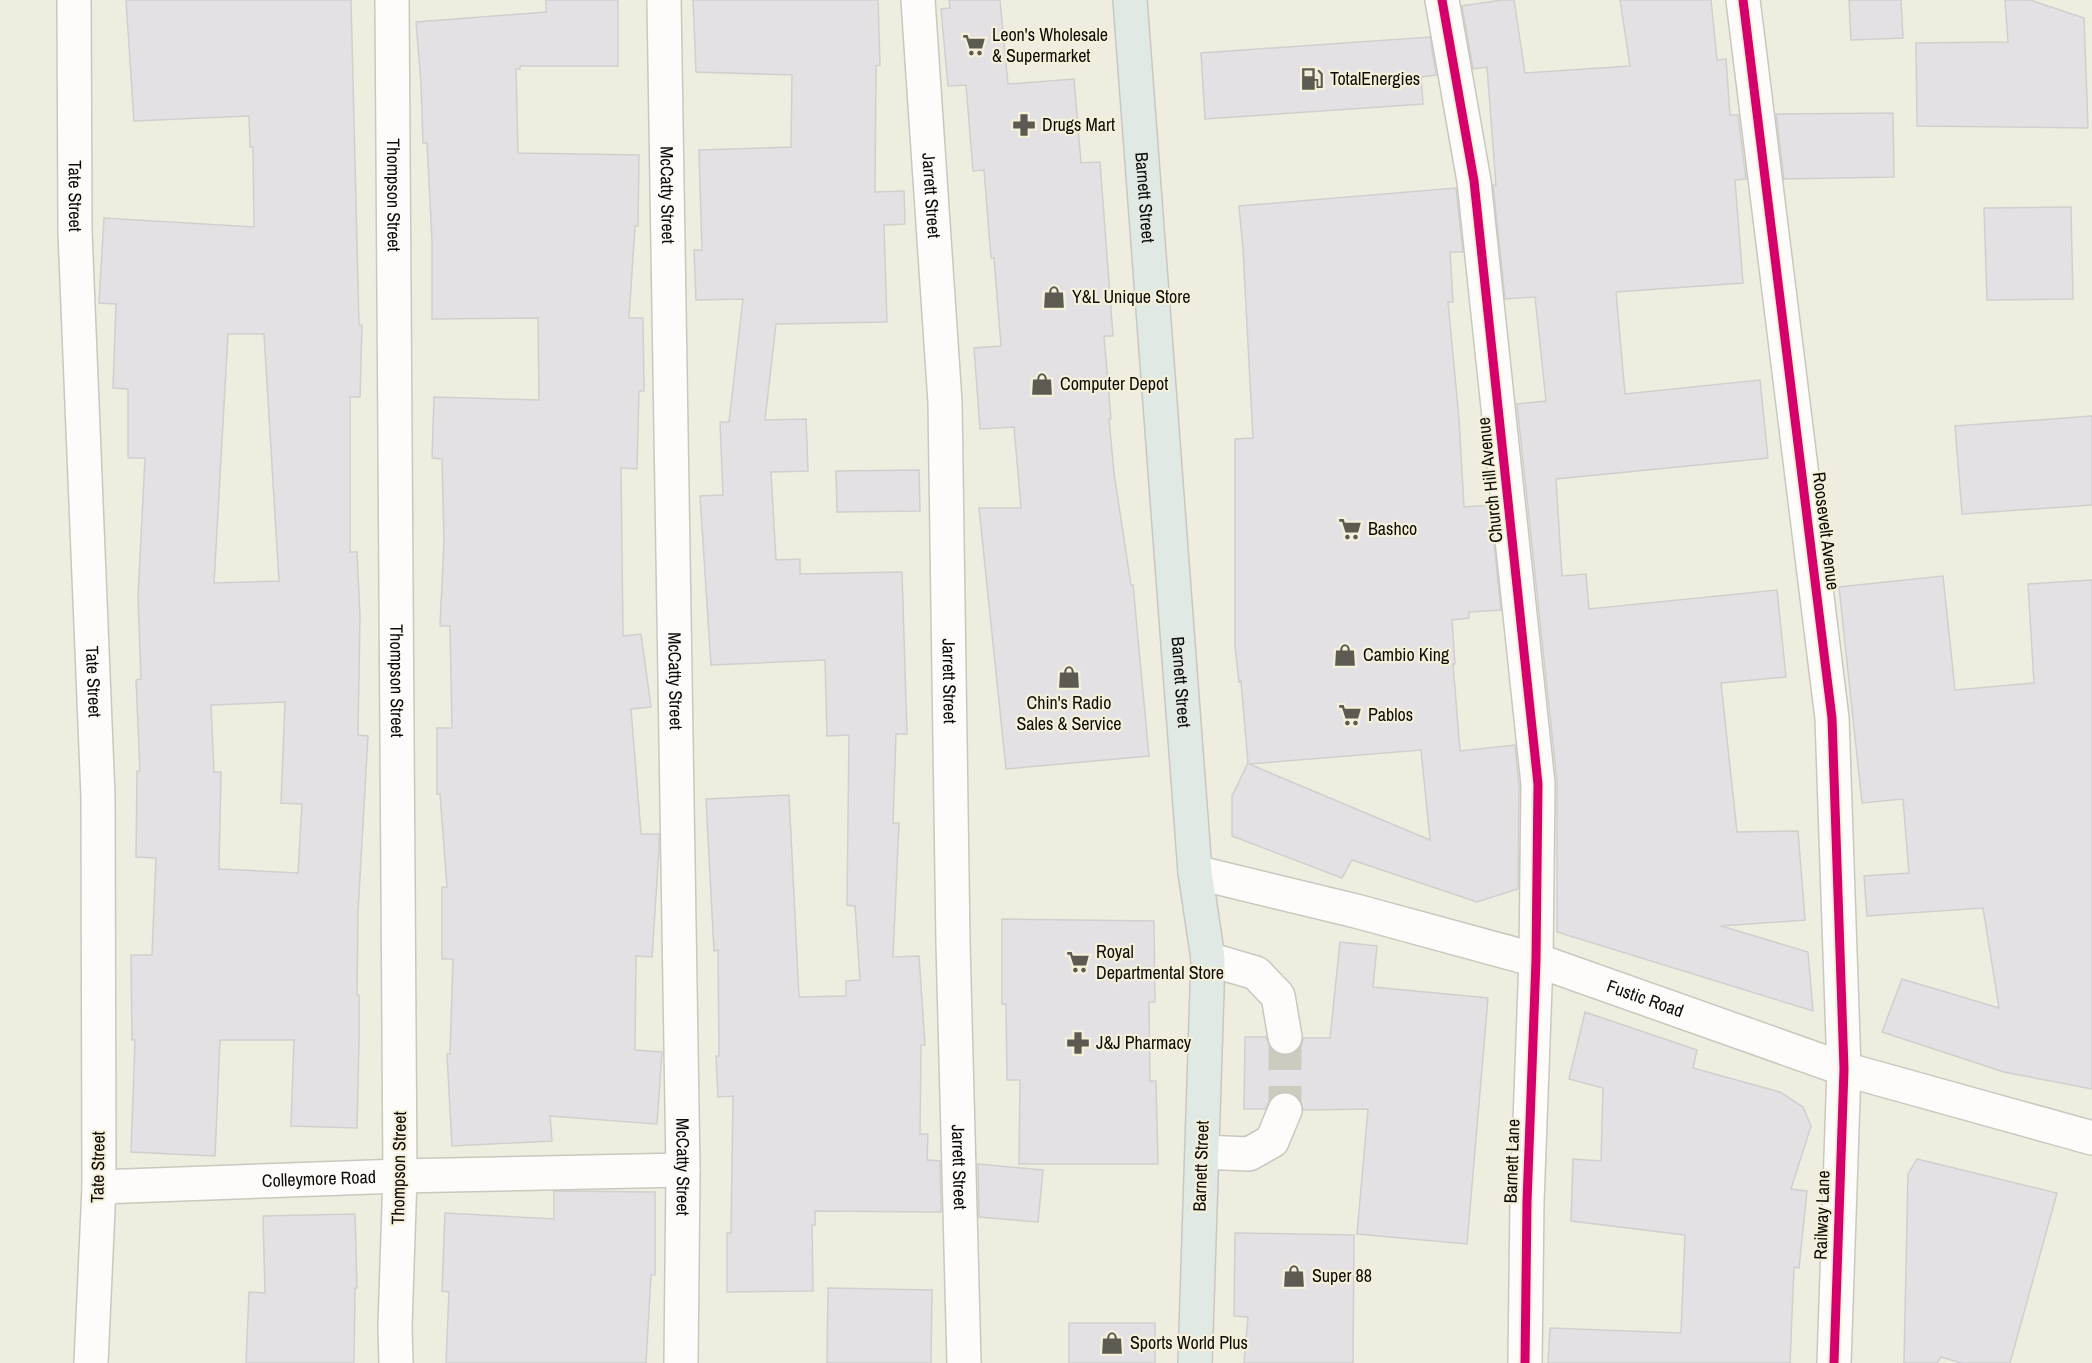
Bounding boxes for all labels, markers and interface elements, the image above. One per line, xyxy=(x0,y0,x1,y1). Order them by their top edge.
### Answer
place label: Leon's Wholesale & Supermarket xyxy=(992,22,1108,68)
supermarket icon: Leon's Wholesale & Supermarket xyxy=(961,32,987,58)
fuel station icon: TotalEnergies xyxy=(1299,66,1325,92)
place label: TotalEnergies xyxy=(1330,66,1420,91)
pharmacy icon: Drugs Mart xyxy=(1011,112,1037,138)
place label: Drugs Mart xyxy=(1042,112,1115,137)
street label: Thompson Street xyxy=(381,138,407,252)
street label: McCatty Street xyxy=(654,146,681,244)
street label: Barnett Street xyxy=(1129,151,1161,244)
street label: Jarrett Street xyxy=(916,152,947,239)
street label: Tate Street xyxy=(63,160,88,232)
shop icon: Y&L Unique Store xyxy=(1041,284,1067,310)
place label: Y&L Unique Store xyxy=(1072,284,1190,309)
shop icon: Computer Depot xyxy=(1029,371,1055,397)
place label: Computer Depot xyxy=(1060,371,1168,396)
street label: Church Hill Avenue xyxy=(1470,416,1509,544)
street label: Roosevelt Avenue xyxy=(1807,470,1846,591)
supermarket icon: Bashco xyxy=(1337,516,1363,542)
place label: Bashco xyxy=(1368,516,1417,541)
street label: Thompson Street xyxy=(384,624,410,738)
street label: McCatty Street xyxy=(662,632,689,730)
street label: Barnett Street xyxy=(1165,636,1197,728)
street label: Jarrett Street xyxy=(936,638,963,724)
shop icon: Cambio King xyxy=(1332,642,1358,668)
place label: Cambio King xyxy=(1363,642,1450,667)
street label: Tate Street xyxy=(80,645,108,718)
shop icon: Chin's Radio Sales & Service xyxy=(1056,664,1082,690)
place label: Chin's Radio Sales & Service xyxy=(1016,690,1122,736)
supermarket icon: Pablos xyxy=(1337,702,1363,728)
place label: Pablos xyxy=(1368,702,1413,727)
place label: Royal Departmental Store xyxy=(1096,939,1224,985)
supermarket icon: Royal Departmental Store xyxy=(1065,949,1091,975)
street label: Fustic Road xyxy=(1604,973,1687,1023)
pharmacy icon: J&J Pharmacy xyxy=(1065,1030,1091,1056)
place label: J&J Pharmacy xyxy=(1096,1030,1192,1055)
street label: Thompson Street xyxy=(385,1111,412,1225)
street label: McCatty Street xyxy=(670,1118,696,1216)
street label: Barnett Lane xyxy=(1498,1118,1525,1204)
street label: Barnett Street xyxy=(1186,1120,1215,1212)
street label: Jarrett Street xyxy=(946,1124,973,1210)
street label: Tate Street xyxy=(84,1131,111,1203)
street label: Colleymore Road xyxy=(261,1164,376,1193)
street label: Railway Lane xyxy=(1807,1170,1836,1260)
shop icon: Super 88 xyxy=(1281,1263,1307,1289)
place label: Super 88 xyxy=(1312,1263,1372,1288)
shop icon: Sports World Plus xyxy=(1099,1330,1125,1356)
place label: Sports World Plus xyxy=(1130,1330,1248,1355)

